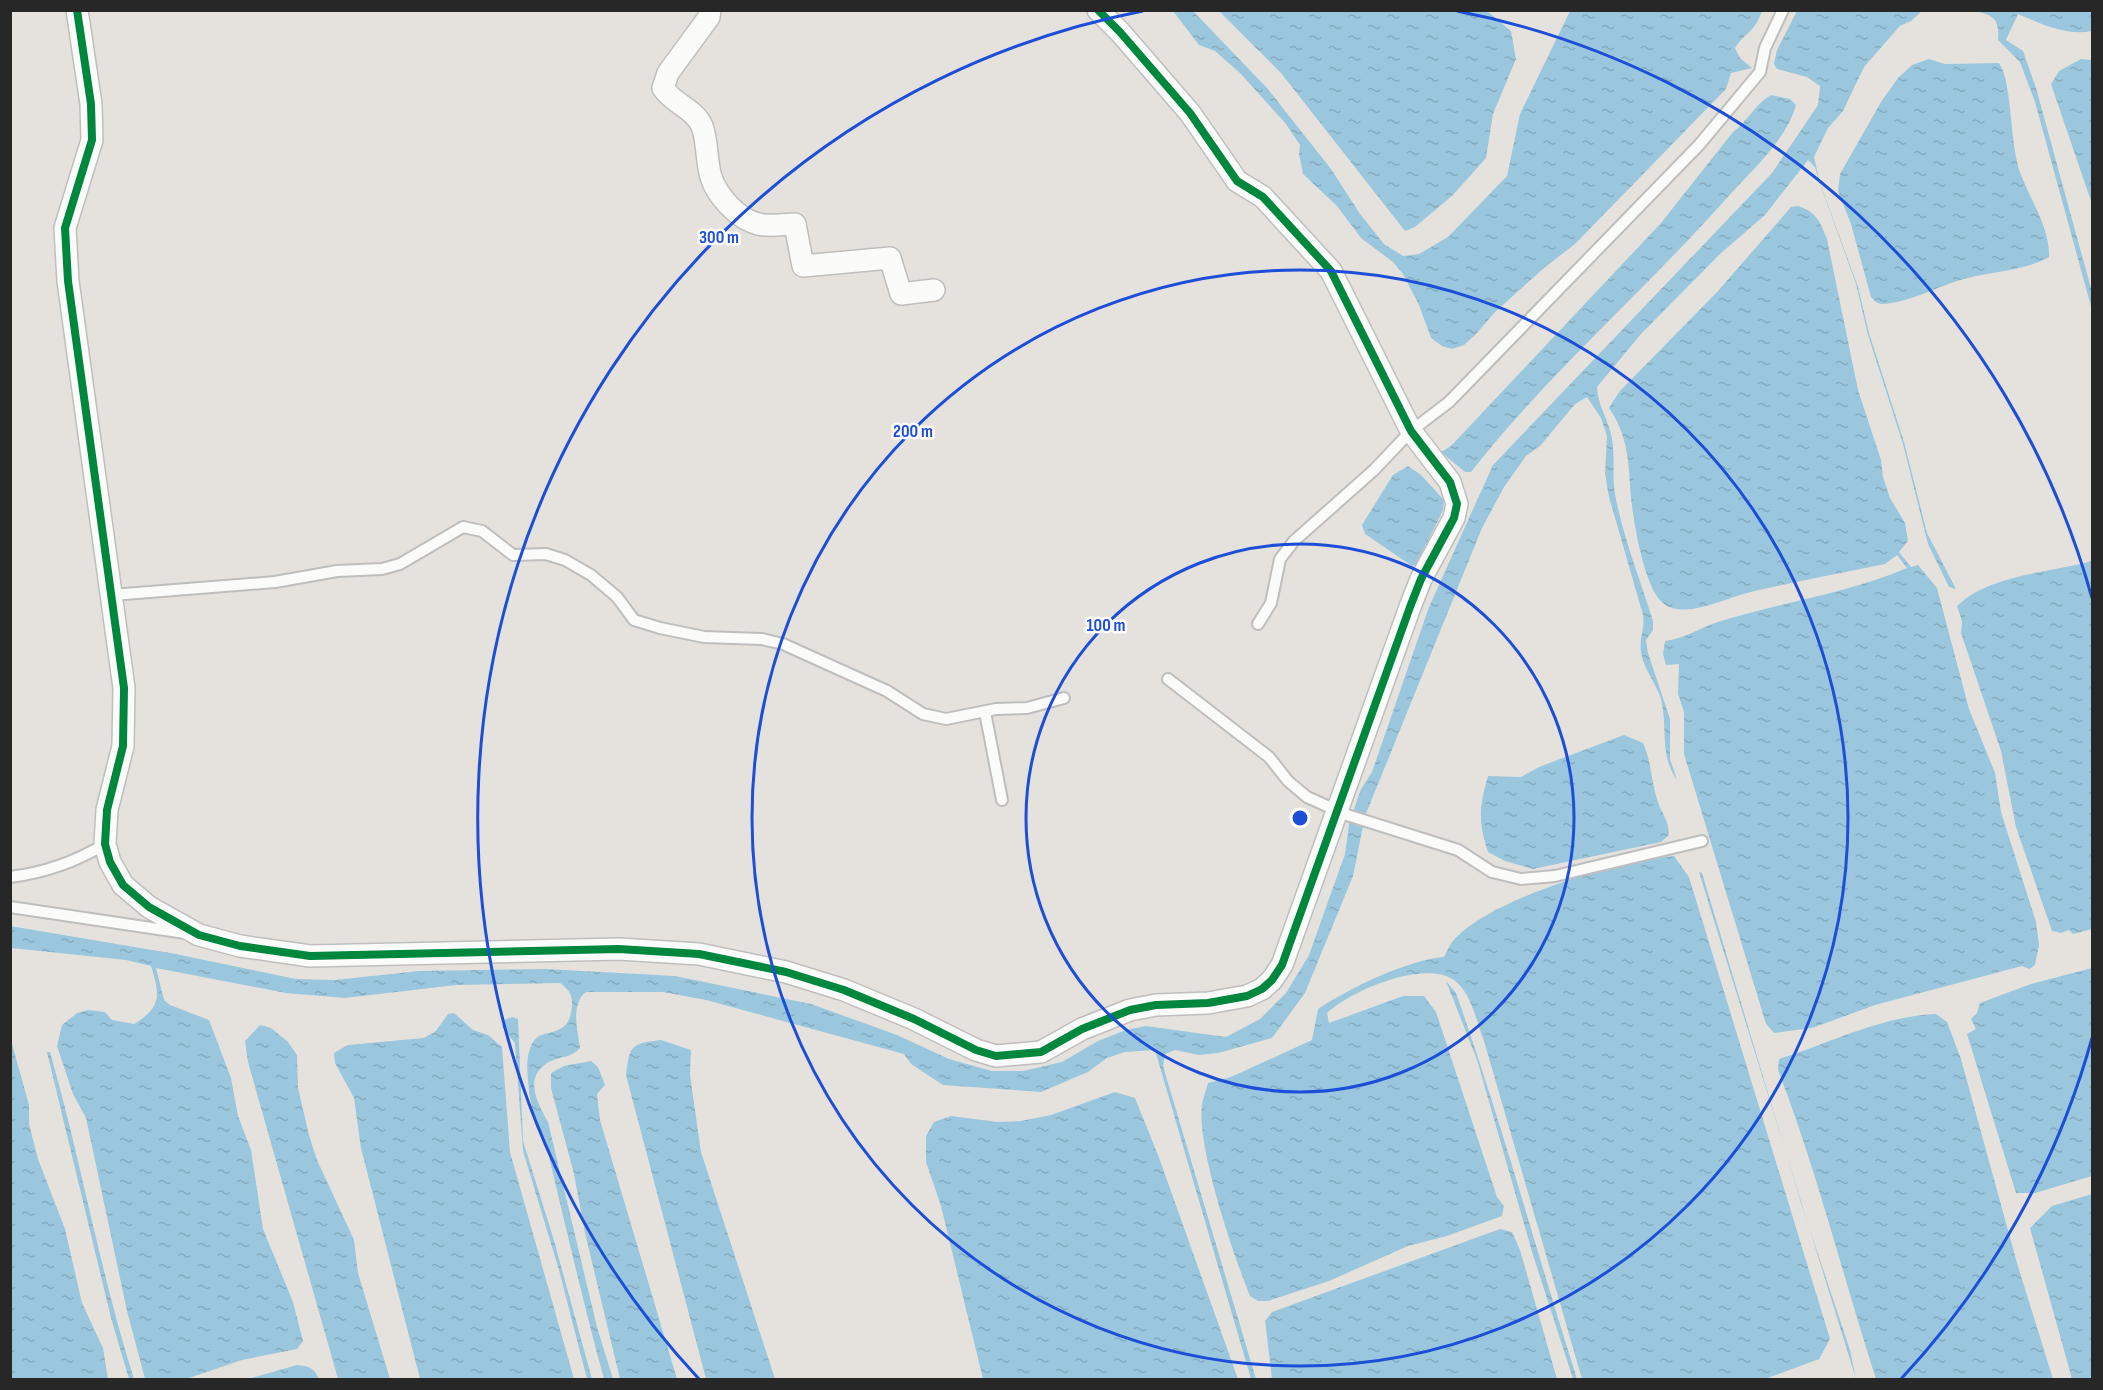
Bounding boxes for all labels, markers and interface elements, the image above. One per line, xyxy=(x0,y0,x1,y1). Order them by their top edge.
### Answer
text: 300 m xyxy=(699,227,739,248)
text: 200 m xyxy=(893,421,933,442)
text: 100 m xyxy=(1087,615,1126,636)
centre of rings xyxy=(1290,808,1310,828)

